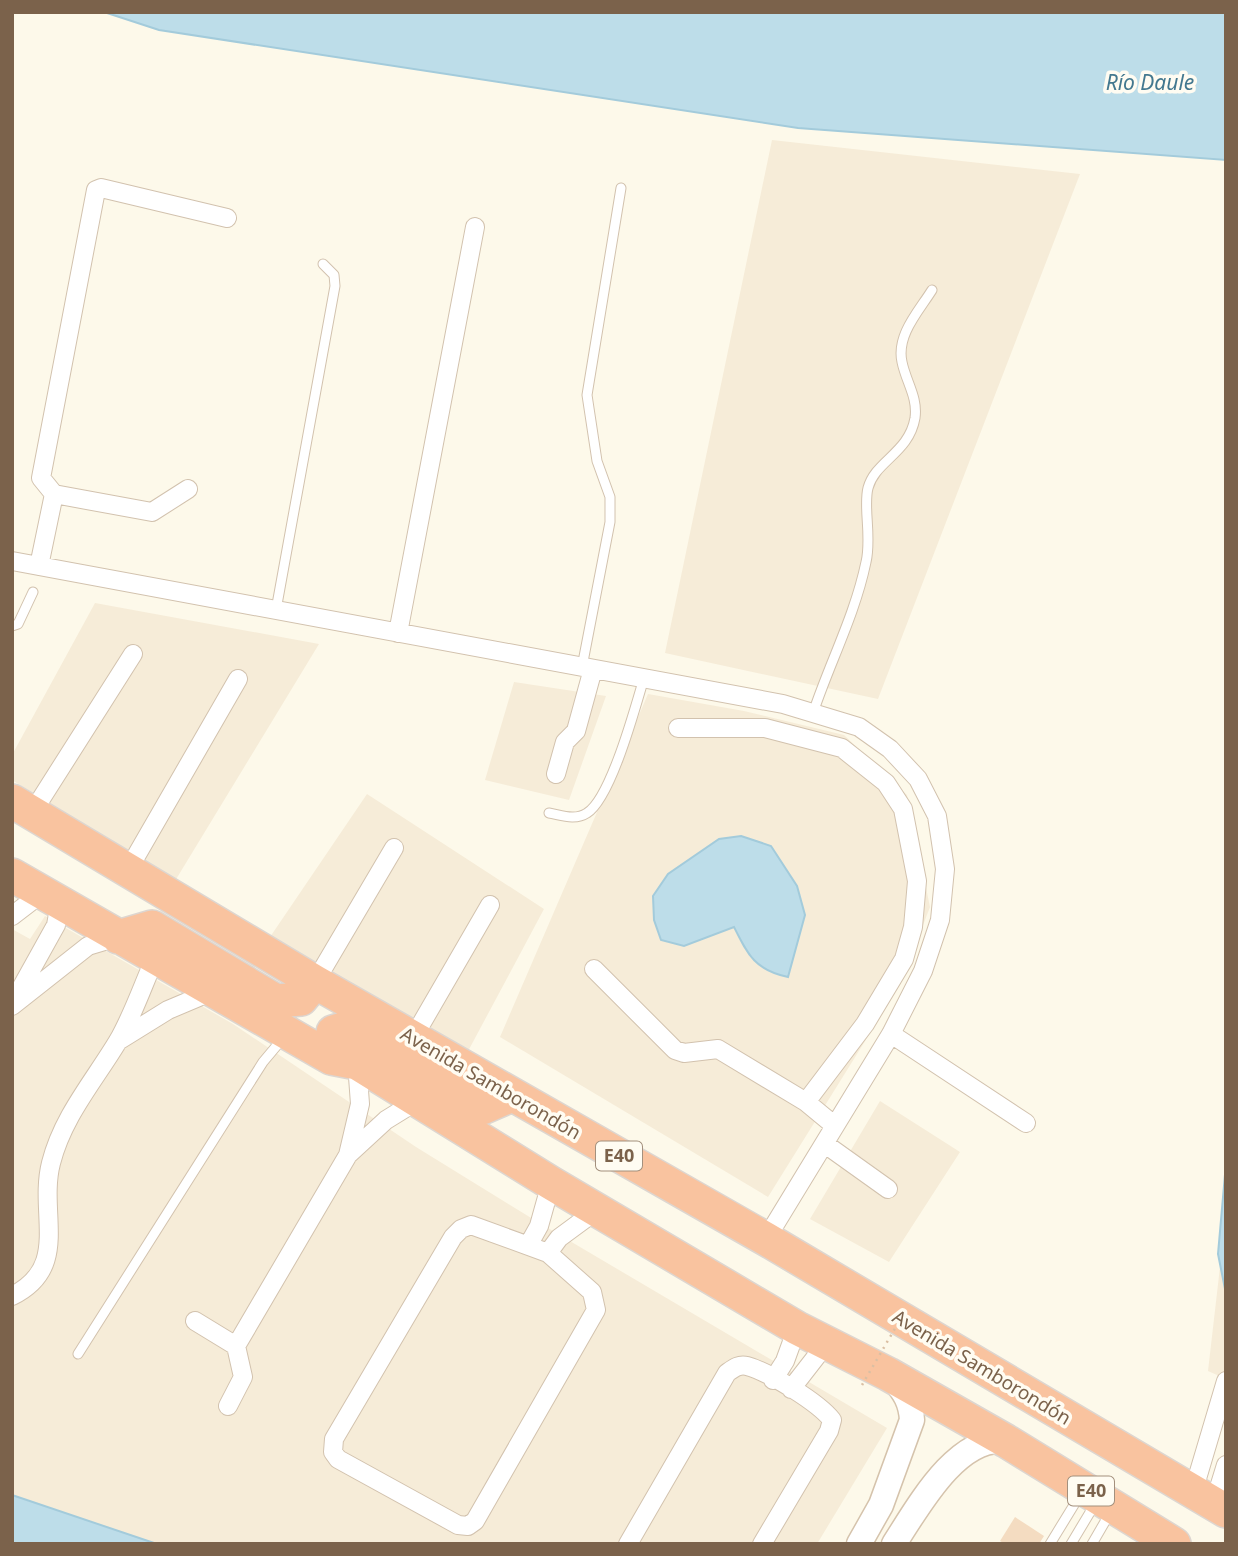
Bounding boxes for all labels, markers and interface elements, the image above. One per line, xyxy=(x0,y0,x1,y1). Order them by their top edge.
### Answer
water label: Río Daule xyxy=(1106,68,1194,96)
street label: Avenida Samborondón xyxy=(396,1021,586,1145)
road number: E40 xyxy=(596,1142,642,1170)
street label: Avenida Samborondón xyxy=(888,1303,1076,1431)
road number: E40 xyxy=(1068,1476,1114,1506)

